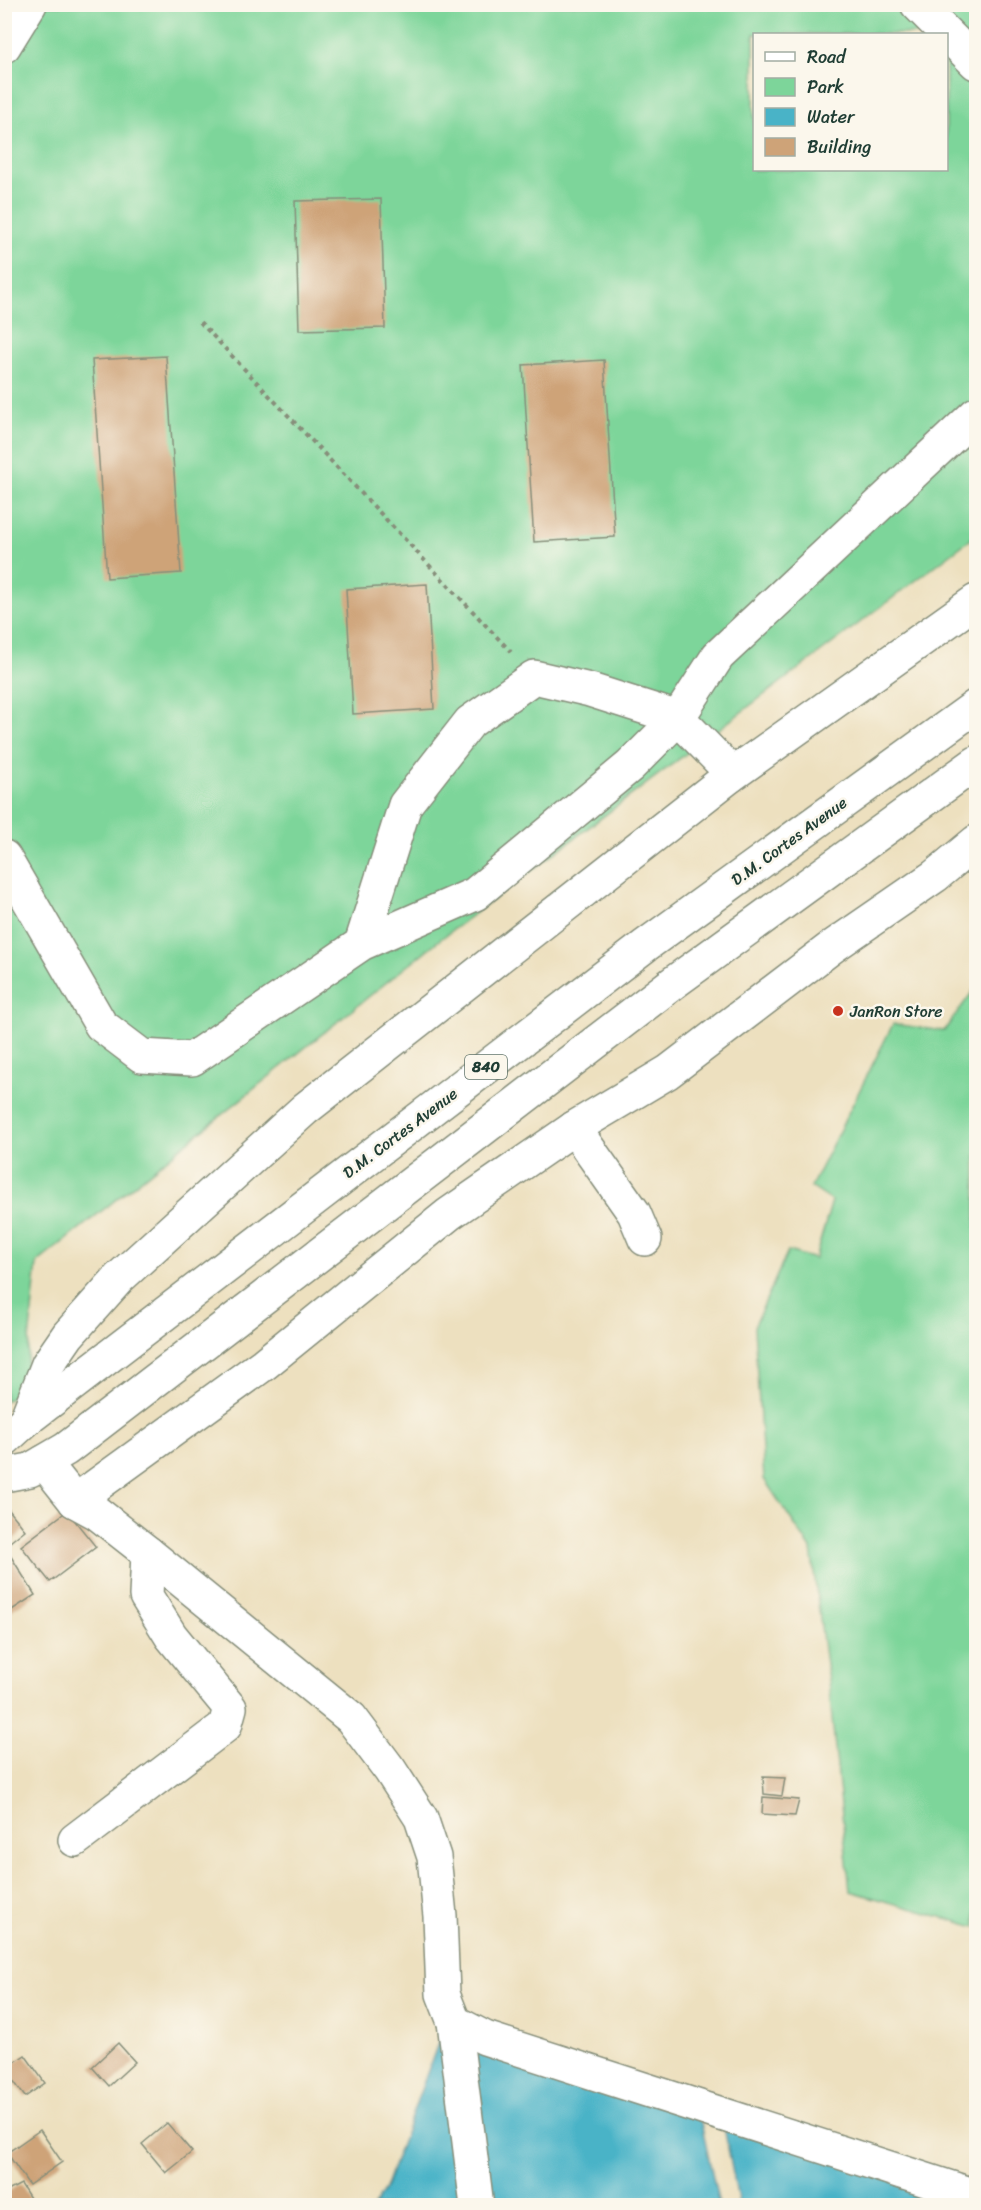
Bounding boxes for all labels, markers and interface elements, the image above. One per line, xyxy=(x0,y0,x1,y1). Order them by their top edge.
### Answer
legend xyxy=(753,33,948,171)
text: Road xyxy=(807,41,847,73)
text: Park xyxy=(807,71,844,103)
text: Water xyxy=(807,101,856,133)
text: Building xyxy=(807,131,871,163)
street label: D.M. Cortes Avenue xyxy=(725,789,853,893)
place label: JanRon Store xyxy=(849,997,942,1026)
marker: JanRon Store xyxy=(831,1004,845,1018)
road number: 840 xyxy=(465,1055,507,1079)
street label: D.M. Cortes Avenue xyxy=(336,1080,464,1186)

